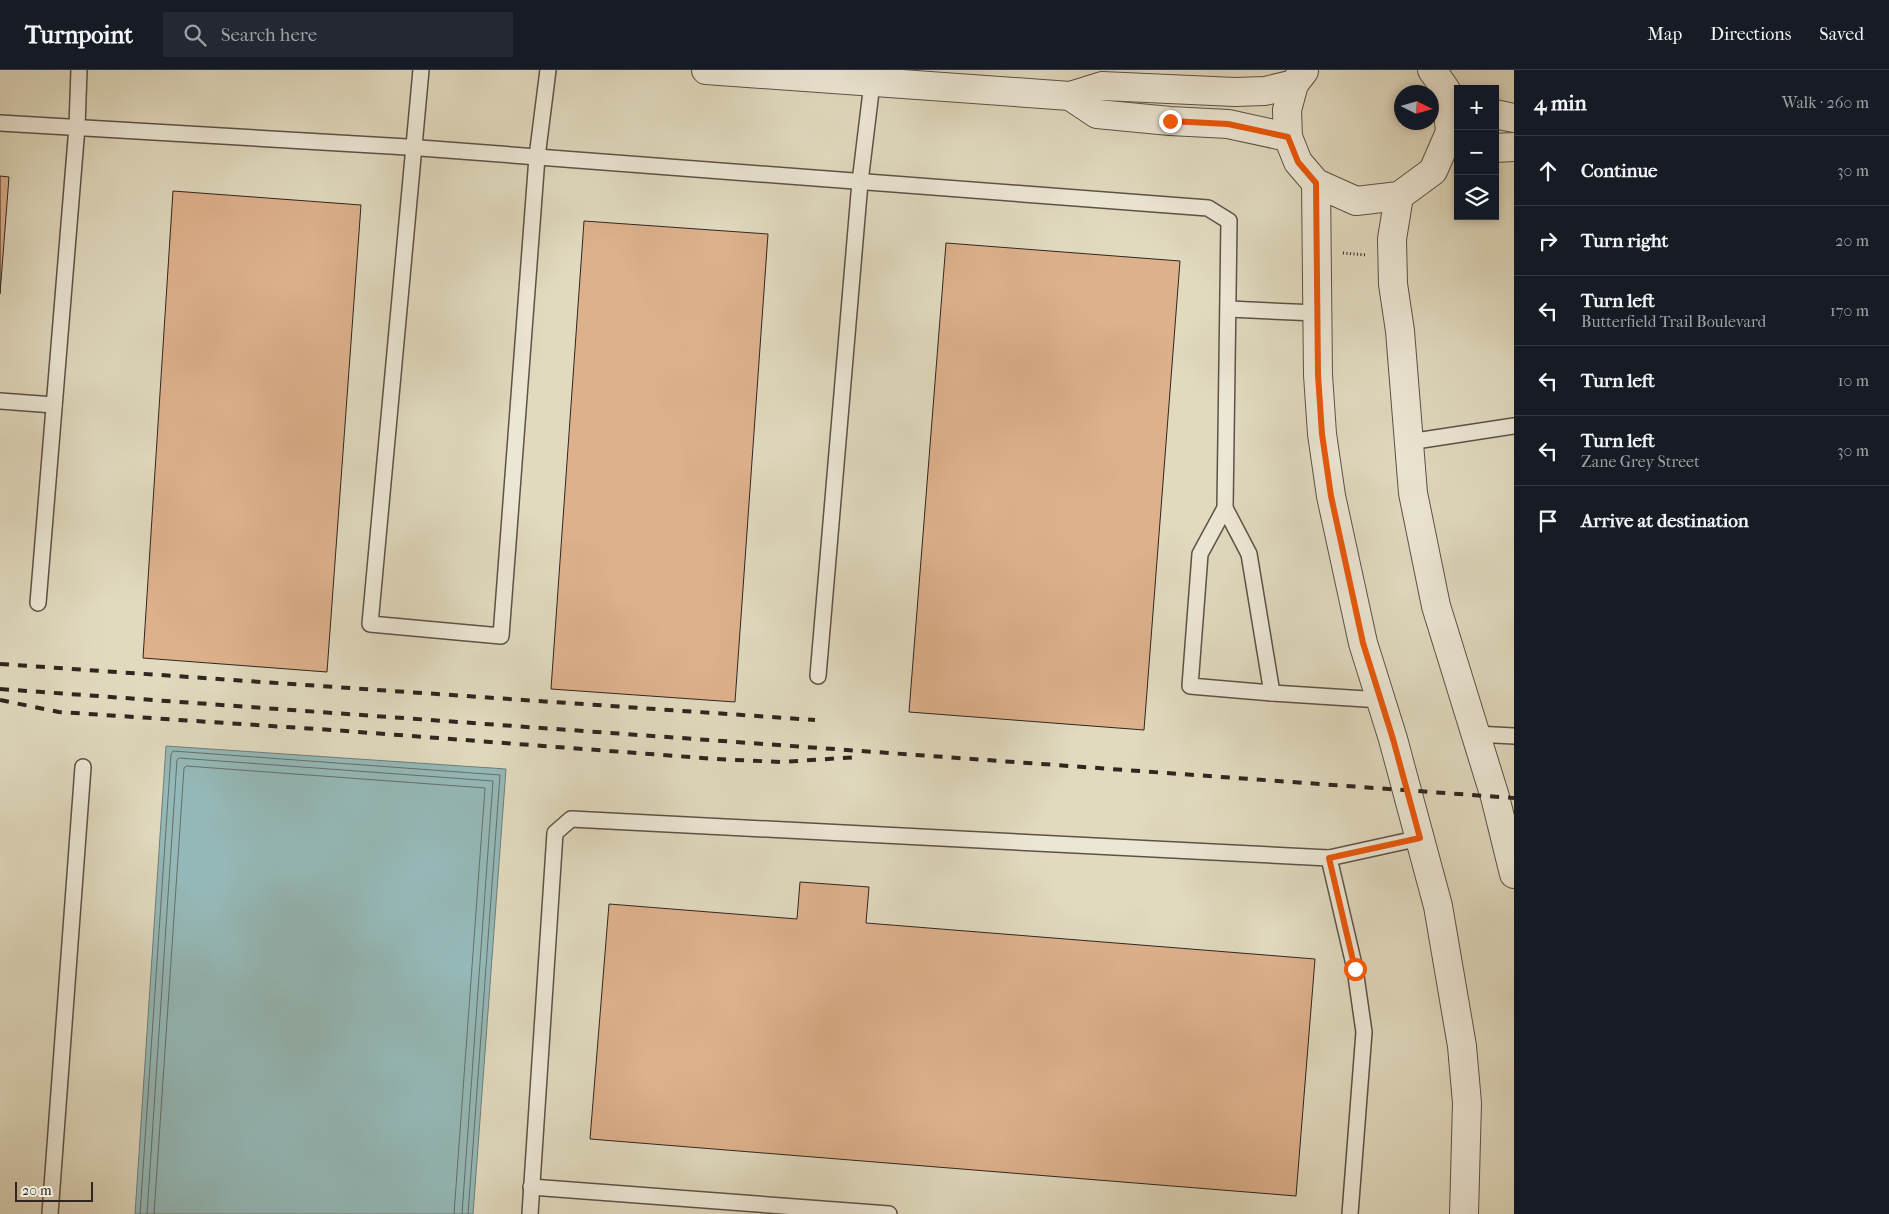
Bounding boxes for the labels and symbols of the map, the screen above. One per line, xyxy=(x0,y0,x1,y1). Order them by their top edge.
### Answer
north arrow xyxy=(1394,85,1439,130)
route end xyxy=(1159,110,1182,133)
route start xyxy=(1344,958,1367,981)
scale bar xyxy=(15,1179,92,1202)

